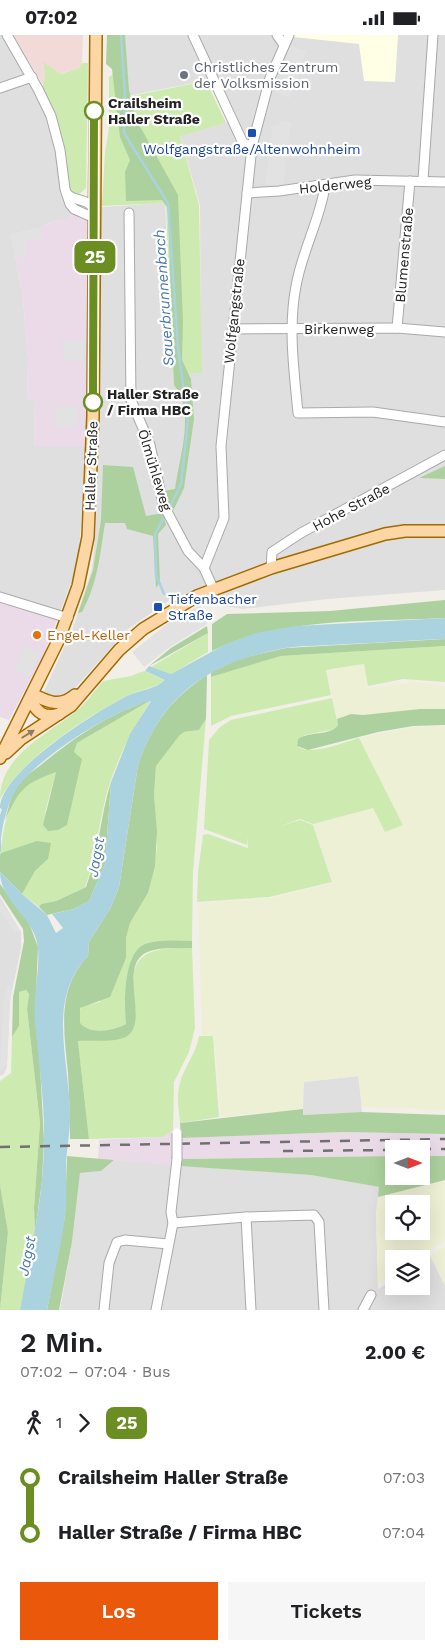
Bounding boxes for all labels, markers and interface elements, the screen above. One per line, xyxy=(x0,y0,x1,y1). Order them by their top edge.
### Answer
text: 07:02 xyxy=(25,6,77,29)
place label: Christliches Zentrum der Volksmission xyxy=(194,59,338,91)
marker: Christliches Zentrum der Volksmission xyxy=(178,69,190,81)
place label: Crailsheim Haller Straße xyxy=(108,95,200,127)
marker: Crailsheim Haller Straße xyxy=(84,101,104,121)
marker: Wolfgangstraße/Altenwohnheim xyxy=(246,127,258,139)
place label: Wolfgangstraße/Altenwohnheim xyxy=(143,141,361,157)
street label: Holderweg xyxy=(298,173,372,197)
street label: Blumenstraße xyxy=(392,207,416,303)
water label: Sauerbrunnenbach xyxy=(150,229,178,367)
line badge: 25 xyxy=(72,241,118,273)
text: 25 xyxy=(84,246,106,267)
street label: Wolfgangstraße xyxy=(221,257,247,365)
street label: Birkenweg xyxy=(304,321,375,337)
place label: Haller Straße / Firma HBC xyxy=(107,386,199,418)
marker: Haller Straße / Firma HBC xyxy=(83,392,103,412)
street label: Haller Straße xyxy=(81,421,101,511)
street label: Ölmühleweg xyxy=(135,427,175,513)
street label: Hohe Straße xyxy=(310,480,392,534)
place label: Tiefenbacher Straße xyxy=(168,591,257,623)
marker: Tiefenbacher Straße xyxy=(152,601,164,613)
place label: Engel-Keller xyxy=(47,627,130,643)
marker: Engel-Keller xyxy=(31,629,43,641)
one-way arrow xyxy=(22,730,35,739)
water label: Jagst xyxy=(84,835,109,878)
north arrow xyxy=(385,1140,430,1185)
map controls xyxy=(385,1140,430,1295)
button: locate xyxy=(385,1195,430,1240)
water label: Jagst xyxy=(14,1234,40,1277)
button: layers xyxy=(385,1250,430,1295)
text: 2 Min. xyxy=(20,1326,103,1359)
text: 2.00 € xyxy=(365,1341,425,1364)
text: 07:02 – 07:04 · Bus xyxy=(20,1362,171,1381)
icon: walk xyxy=(20,1409,48,1437)
icon: forward xyxy=(70,1409,98,1437)
text: 25 xyxy=(116,1412,137,1433)
text: 1 xyxy=(56,1413,62,1432)
text: Crailsheim Haller Straße xyxy=(58,1466,288,1489)
text: 07:03 xyxy=(383,1468,425,1487)
text: Haller Straße / Firma HBC xyxy=(58,1521,302,1544)
text: 07:04 xyxy=(382,1523,425,1542)
button: Los xyxy=(20,1582,218,1640)
button: Tickets xyxy=(228,1582,425,1640)

